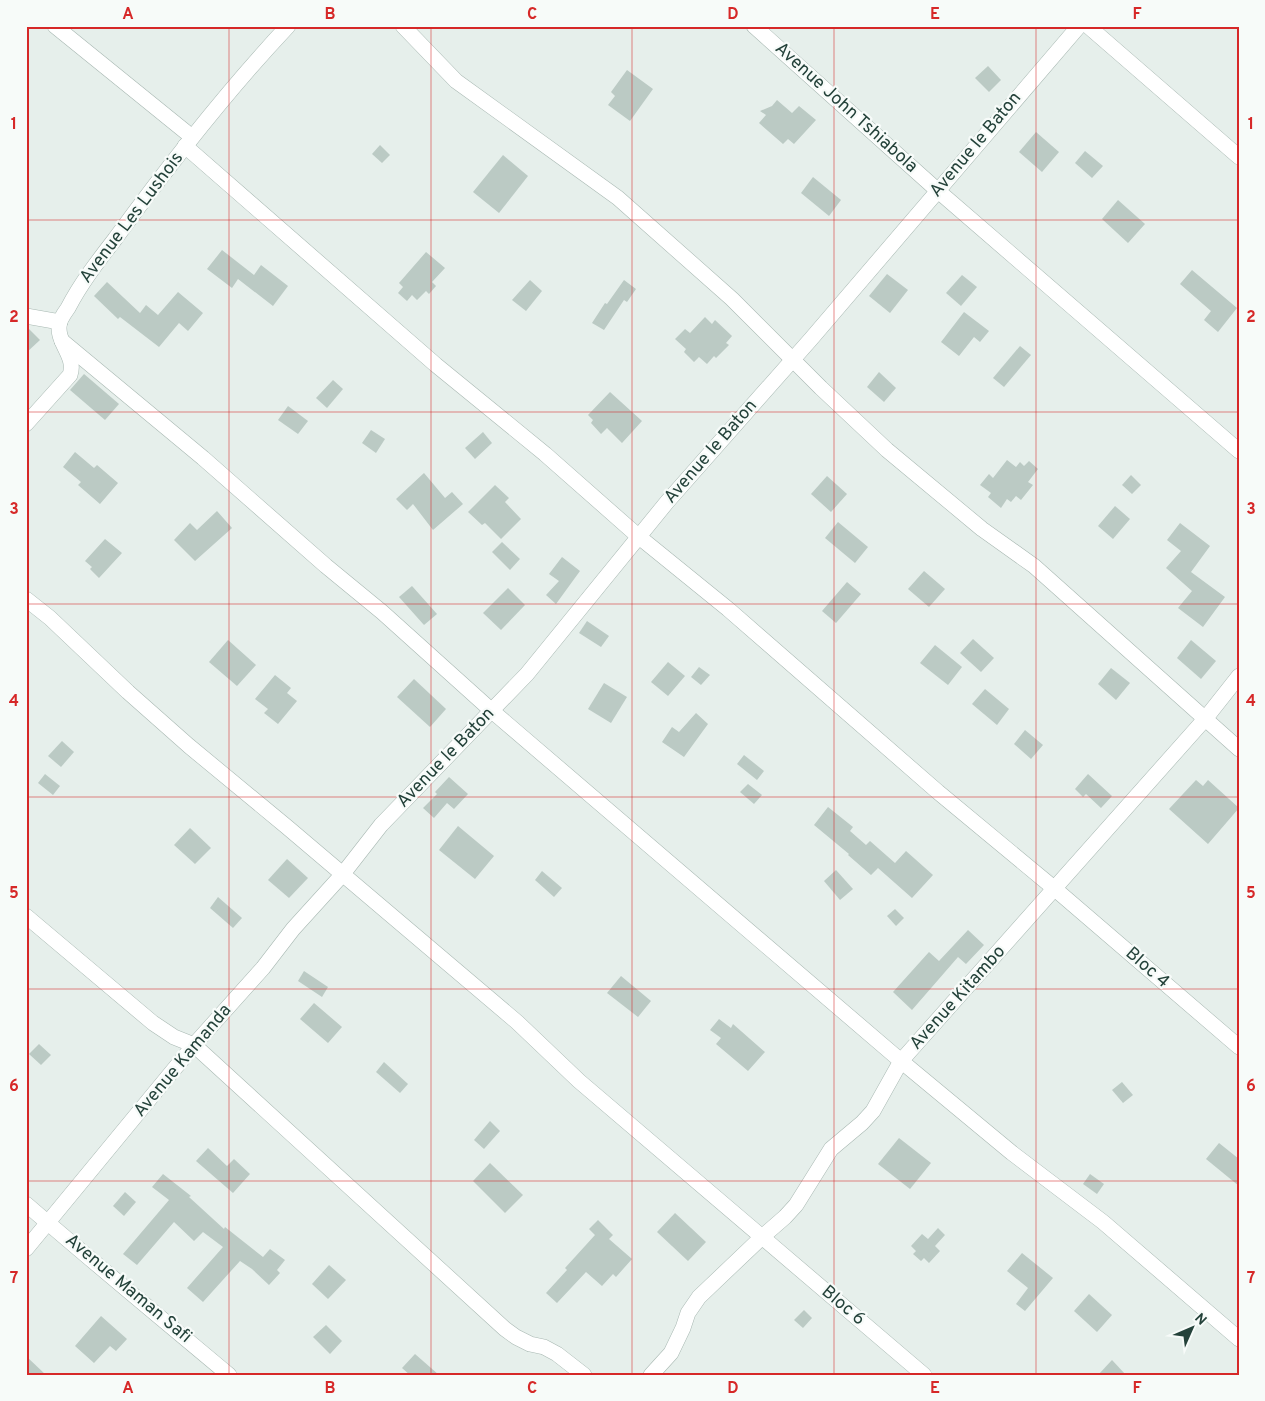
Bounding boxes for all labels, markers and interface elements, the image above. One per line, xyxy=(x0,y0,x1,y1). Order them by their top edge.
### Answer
text: A xyxy=(122,5,134,25)
text: B xyxy=(324,5,336,25)
text: C xyxy=(527,5,537,25)
text: D xyxy=(727,5,739,25)
text: E xyxy=(930,5,940,25)
text: F xyxy=(1132,5,1142,25)
street label: Avenue John Tshiabola xyxy=(770,38,922,178)
street label: Avenue le Baton xyxy=(925,87,1027,203)
text: 1 xyxy=(11,115,17,135)
text: 1 xyxy=(1248,115,1254,135)
street label: Avenue Les Lushois xyxy=(75,148,189,288)
text: 2 xyxy=(9,308,19,328)
text: 2 xyxy=(1246,308,1256,328)
street label: Avenue le Baton xyxy=(659,395,763,509)
text: 3 xyxy=(9,500,19,520)
text: 3 xyxy=(1246,500,1256,520)
text: 4 xyxy=(9,692,19,712)
text: 4 xyxy=(1246,692,1256,712)
street label: Avenue le Baton xyxy=(392,703,500,813)
text: 5 xyxy=(9,884,19,904)
text: 5 xyxy=(1246,884,1256,904)
street label: Avenue Kitambo xyxy=(905,941,1011,1055)
street label: Bloc 4 xyxy=(1120,943,1174,993)
street label: Avenue Kamanda xyxy=(129,1000,237,1122)
text: 6 xyxy=(9,1077,19,1097)
text: 6 xyxy=(1246,1077,1256,1097)
street label: Avenue Maman Safi xyxy=(60,1229,196,1349)
text: 7 xyxy=(10,1269,18,1289)
text: 7 xyxy=(1247,1269,1255,1289)
street label: Bloc 6 xyxy=(816,1281,870,1331)
north arrow xyxy=(1168,1304,1218,1354)
text: N xyxy=(1191,1310,1210,1329)
text: A xyxy=(122,1379,134,1399)
text: B xyxy=(324,1379,336,1399)
text: C xyxy=(527,1379,537,1399)
text: D xyxy=(727,1379,739,1399)
text: E xyxy=(930,1379,940,1399)
text: F xyxy=(1132,1379,1142,1399)

